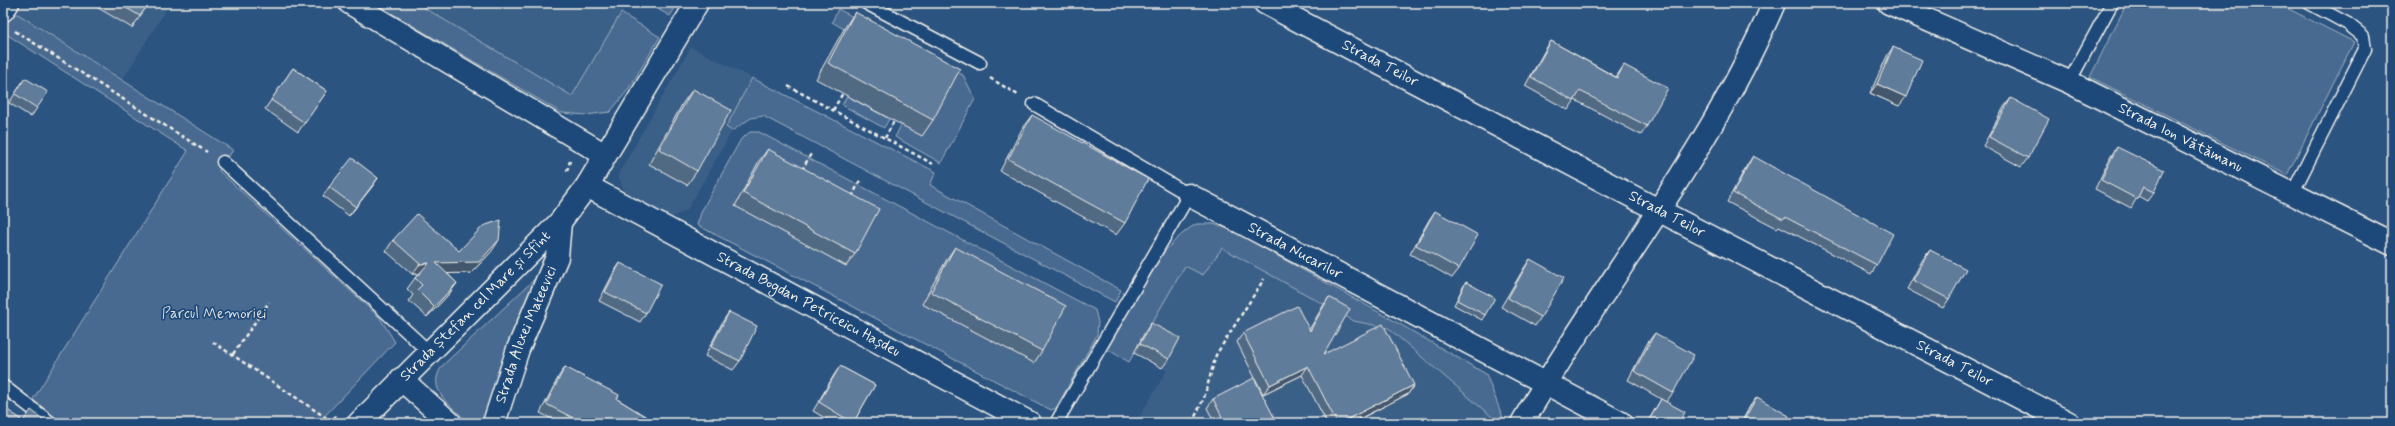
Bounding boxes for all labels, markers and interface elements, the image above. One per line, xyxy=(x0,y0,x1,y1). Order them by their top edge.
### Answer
street label: Strada Teilor xyxy=(1338,35,1422,92)
street label: Strada Ion Vătămanu xyxy=(2115,98,2246,177)
street label: Strada Teilor xyxy=(1625,186,1709,243)
street label: Strada Nucarilor xyxy=(1244,218,1346,284)
street label: Strada Ștefan cel Mare și Sfînt xyxy=(396,226,556,386)
street label: Strada Bogdan Petriceicu Hașdeu xyxy=(713,247,904,362)
street label: Strada Alexei Mateevici xyxy=(491,263,562,406)
park label: Parcul Memoriei xyxy=(162,304,266,324)
street label: Strada Teilor xyxy=(1913,335,1997,392)

